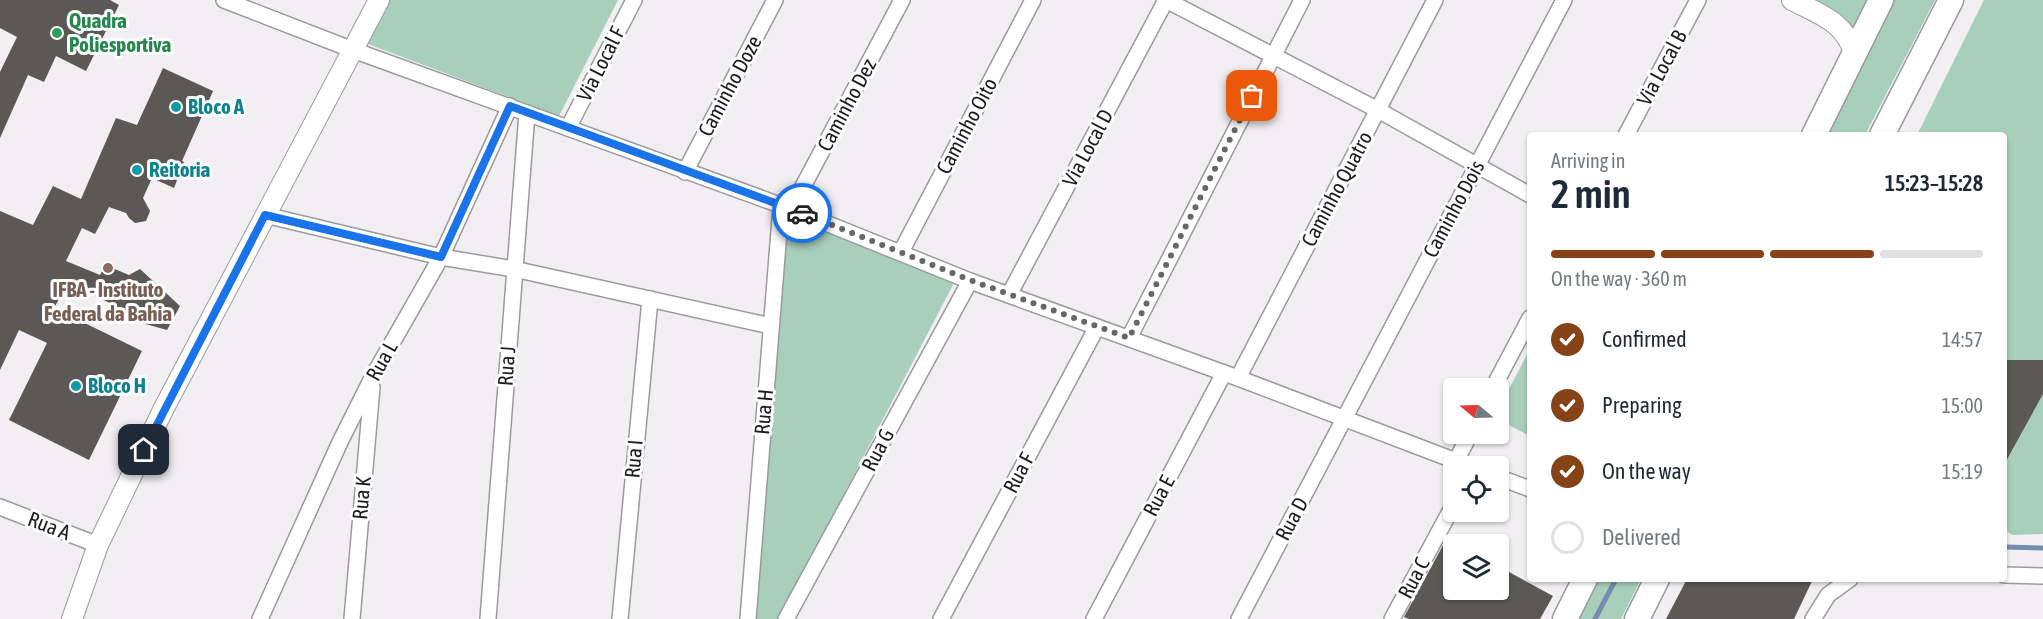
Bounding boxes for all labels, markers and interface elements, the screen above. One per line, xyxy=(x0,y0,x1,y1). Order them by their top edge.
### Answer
place label: Quadra Poliesportiva xyxy=(69,8,171,56)
street label: Via Local F xyxy=(571,22,629,105)
marker: Quadra Poliesportiva xyxy=(50,26,64,40)
street label: Via Local B xyxy=(1631,26,1691,109)
street label: Caminho Doze xyxy=(693,31,766,140)
street label: Caminho Dez xyxy=(812,54,881,155)
pin xyxy=(1226,70,1277,121)
street label: Caminho Oito xyxy=(931,74,1001,178)
icon: bag xyxy=(1235,79,1268,112)
place label: Bloco A xyxy=(188,94,245,118)
marker: Bloco A xyxy=(169,100,183,114)
street label: Via Local D xyxy=(1057,105,1117,190)
street label: Caminho Quatro xyxy=(1296,127,1376,250)
text: Arriving in xyxy=(1551,149,1625,172)
street label: Caminho Dois xyxy=(1418,156,1489,261)
place label: Reitoria xyxy=(149,157,211,181)
marker: Reitoria xyxy=(130,163,144,177)
text: 15:23–15:28 xyxy=(1885,170,1983,196)
text: 2 min xyxy=(1551,172,1631,216)
courier xyxy=(772,183,832,243)
icon: car xyxy=(786,197,819,230)
marker: IFBA - Instituto Federal da Bahia xyxy=(101,261,115,275)
text: On the way · 360 m xyxy=(1551,267,1687,290)
place label: IFBA - Instituto Federal da Bahia xyxy=(44,277,172,325)
icon: check xyxy=(1551,323,1584,356)
text: Confirmed xyxy=(1602,326,1687,352)
text: 14:57 xyxy=(1942,328,1983,351)
street label: Rua L xyxy=(361,337,402,384)
street label: Rua J xyxy=(493,345,519,387)
place label: Bloco H xyxy=(88,373,146,397)
north arrow xyxy=(1443,378,1509,444)
map controls xyxy=(1443,378,1509,600)
marker: Bloco H xyxy=(69,379,83,393)
street label: Rua H xyxy=(749,388,777,436)
icon: check xyxy=(1551,389,1584,422)
text: Preparing xyxy=(1602,392,1682,418)
text: 15:00 xyxy=(1941,394,1983,417)
pin xyxy=(118,424,169,475)
street label: Rua G xyxy=(856,424,898,475)
icon: home xyxy=(127,433,160,466)
street label: Rua I xyxy=(619,439,647,479)
street label: Rua F xyxy=(998,448,1039,497)
icon: check xyxy=(1551,455,1584,488)
button: locate xyxy=(1443,456,1509,522)
text: On the way xyxy=(1602,458,1691,484)
text: 15:19 xyxy=(1942,460,1983,483)
street label: Rua E xyxy=(1138,471,1179,520)
street label: Rua K xyxy=(347,474,375,521)
street label: Rua D xyxy=(1270,493,1312,544)
street label: Rua A xyxy=(25,506,75,544)
text: Delivered xyxy=(1602,524,1681,550)
button: layers xyxy=(1443,534,1509,600)
street label: Rua C xyxy=(1392,553,1434,602)

